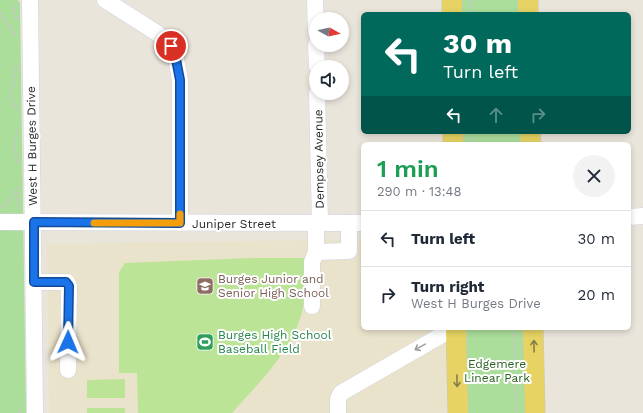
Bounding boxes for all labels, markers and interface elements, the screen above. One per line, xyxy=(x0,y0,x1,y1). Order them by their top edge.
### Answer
north arrow xyxy=(309,12,349,52)
map controls xyxy=(309,12,349,100)
text: 30 m xyxy=(443,27,512,60)
icon: left xyxy=(377,28,429,80)
pin xyxy=(154,29,188,63)
icon: arrive xyxy=(160,35,182,57)
button: sound xyxy=(309,60,349,100)
text: Turn left xyxy=(443,61,518,82)
street label: West H Burges Drive xyxy=(24,86,40,206)
icon: left xyxy=(443,104,465,126)
icon: ahead xyxy=(485,104,507,126)
icon: right xyxy=(527,104,549,126)
street label: Dempsey Avenue xyxy=(311,109,327,209)
text: 1 min xyxy=(377,155,439,183)
button: close xyxy=(573,155,615,197)
text: 290 m · 13:48 xyxy=(377,184,462,199)
street label: Juniper Street xyxy=(192,217,276,231)
icon: left xyxy=(377,228,399,250)
text: Turn left xyxy=(411,230,475,248)
text: 30 m xyxy=(578,230,615,248)
place label: Burges Junior and Senior High School xyxy=(218,272,329,300)
school or university icon: Burges Junior and Senior High School xyxy=(195,276,215,296)
text: Turn right xyxy=(411,278,484,296)
icon: right xyxy=(377,284,399,306)
text: 20 m xyxy=(578,286,615,304)
text: West H Burges Drive xyxy=(411,296,541,311)
position arrow xyxy=(47,321,89,363)
place label: Burges High School Baseball Field xyxy=(218,328,332,356)
sports icon: Burges High School Baseball Field xyxy=(195,332,215,352)
one-way arrow xyxy=(530,340,538,353)
one-way arrow xyxy=(415,344,427,352)
park label: Edgemere Linear Park xyxy=(464,357,530,385)
one-way arrow xyxy=(453,374,461,387)

